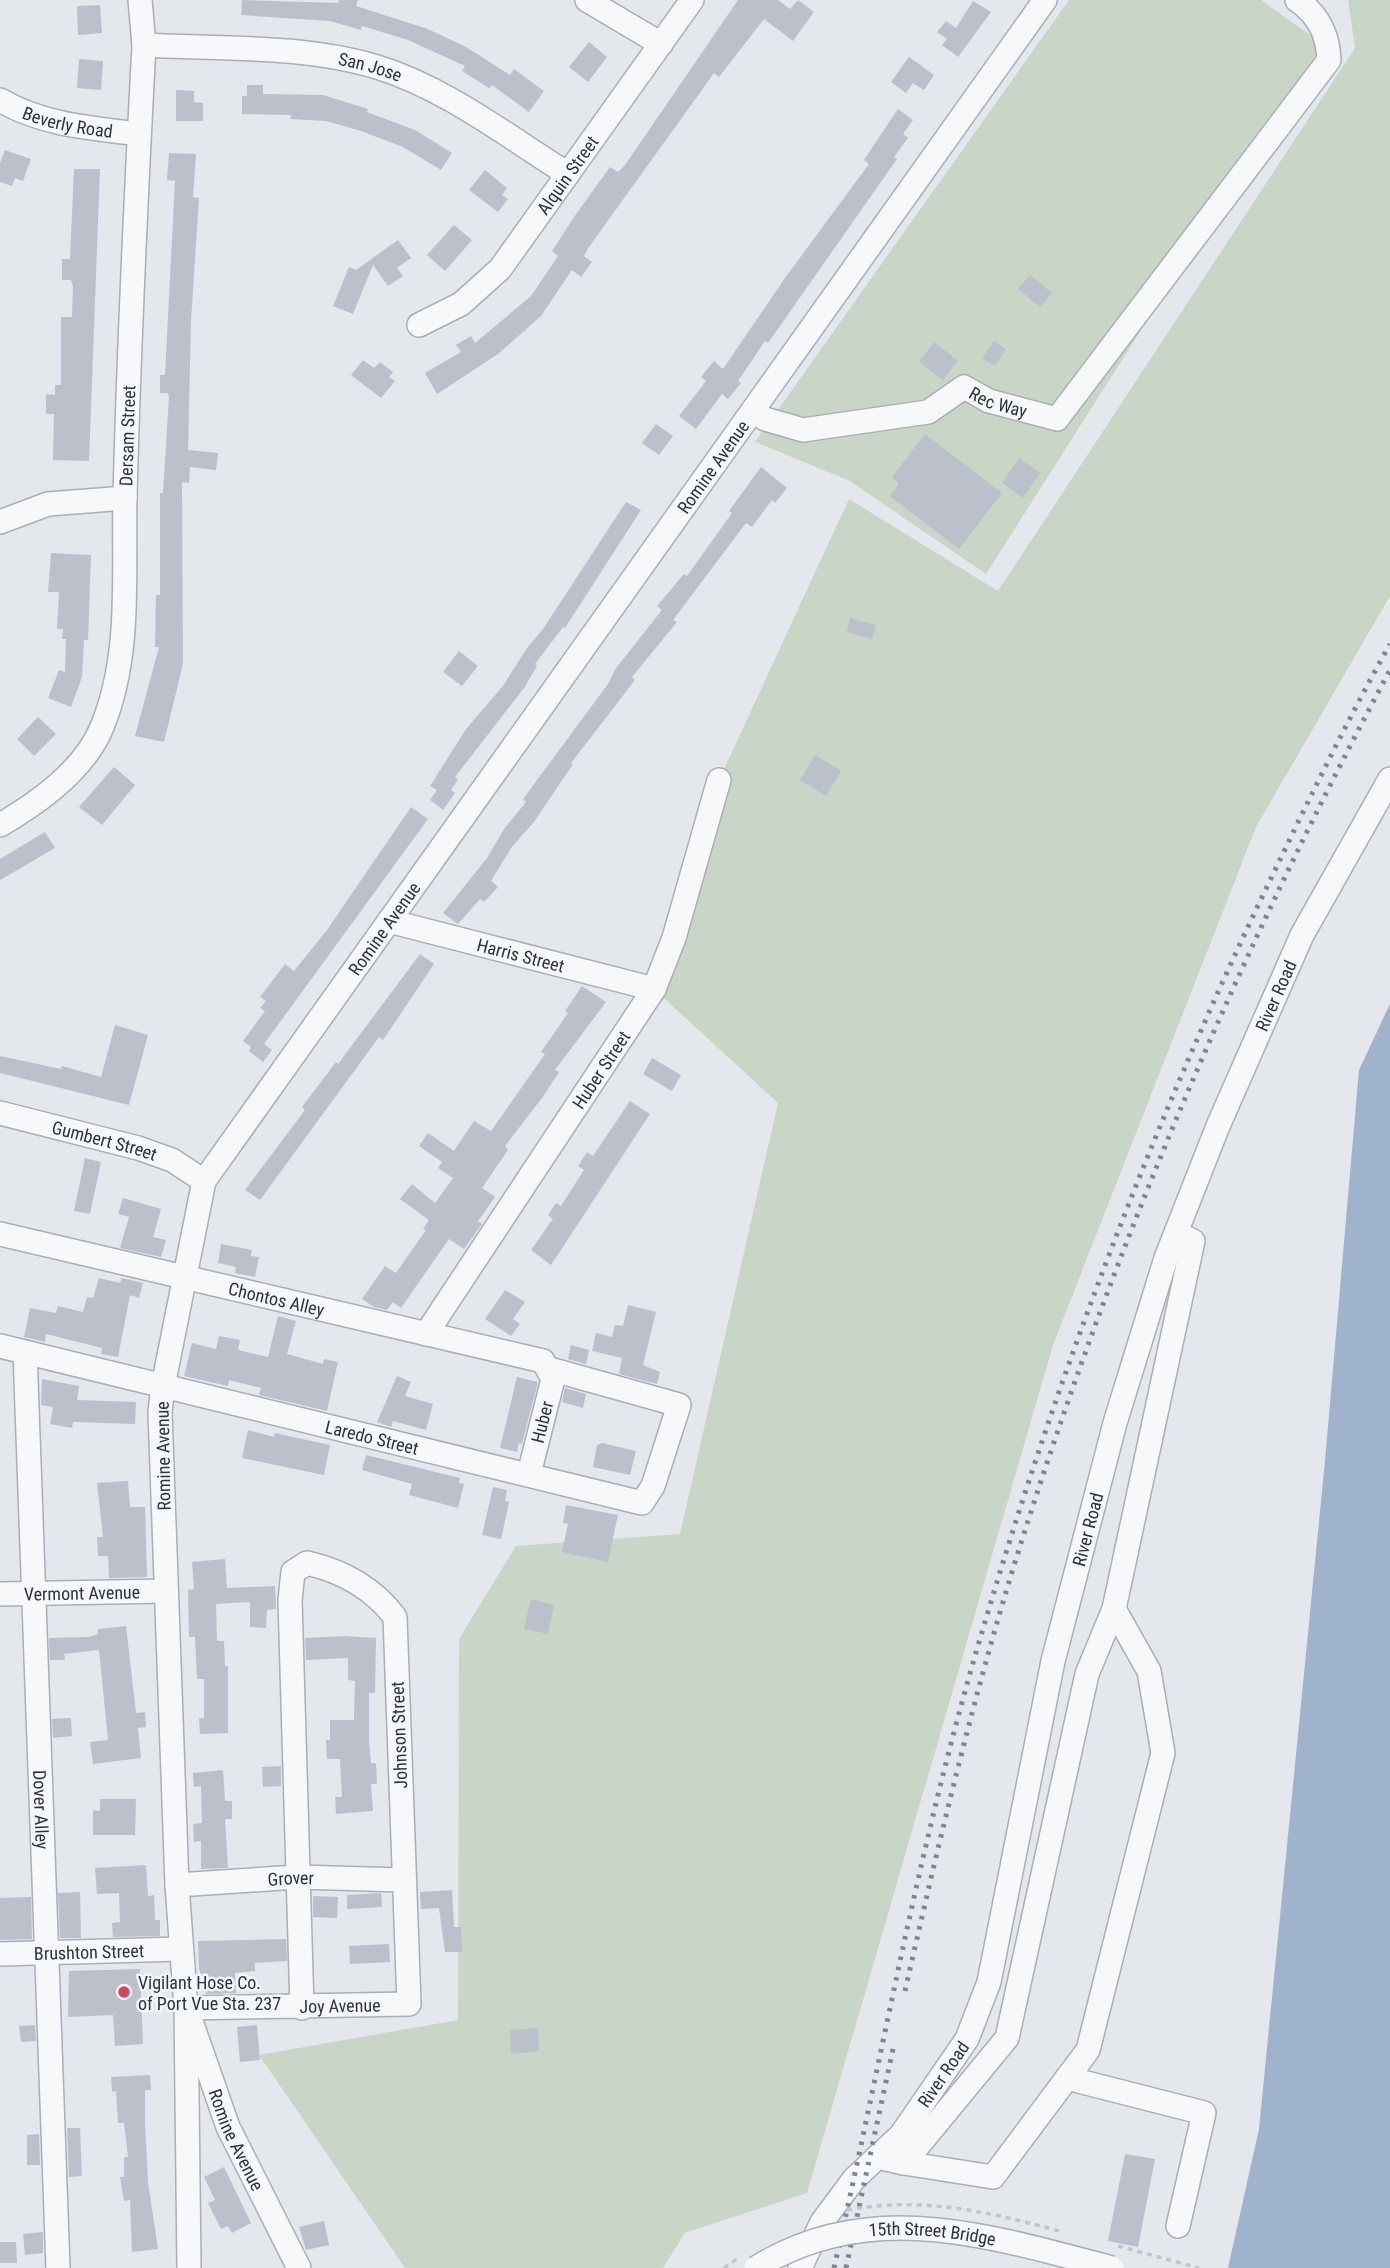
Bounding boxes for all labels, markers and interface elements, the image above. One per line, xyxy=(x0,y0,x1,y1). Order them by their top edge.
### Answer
street label: San Jose xyxy=(337,48,405,85)
street label: Beverly Road xyxy=(20,102,114,141)
street label: Alquin Street xyxy=(532,132,602,218)
street label: Rec Way xyxy=(966,382,1030,421)
street label: Dersam Street xyxy=(115,385,139,486)
street label: Romine Avenue xyxy=(672,416,753,517)
street label: Romine Avenue xyxy=(344,878,424,979)
street label: Harris Street xyxy=(475,934,567,976)
street label: River Road xyxy=(1251,957,1300,1034)
street label: Huber Street xyxy=(567,1027,634,1112)
street label: Gumbert Street xyxy=(50,1116,160,1164)
street label: Chontos Alley xyxy=(227,1277,327,1320)
street label: Huber xyxy=(527,1398,557,1445)
street label: Romine Avenue xyxy=(152,1401,174,1511)
street label: Laredo Street xyxy=(323,1415,421,1458)
street label: River Road xyxy=(1068,1490,1107,1568)
street label: Vermont Avenue xyxy=(24,1581,140,1604)
street label: Johnson Street xyxy=(387,1681,411,1789)
street label: Dover Alley xyxy=(30,1770,53,1850)
street label: Grover xyxy=(267,1866,315,1889)
street label: Brushton Street xyxy=(34,1940,144,1964)
place label: Vigilant Hose Co. of Port Vue Sta. 237 xyxy=(138,1972,281,2014)
marker: Vigilant Hose Co. of Port Vue Sta. 237 xyxy=(116,1984,132,2000)
street label: Joy Avenue xyxy=(299,1994,381,2016)
street label: River Road xyxy=(913,2037,973,2111)
street label: Romine Avenue xyxy=(205,2086,269,2194)
street label: 15th Street Bridge xyxy=(868,2217,998,2249)

